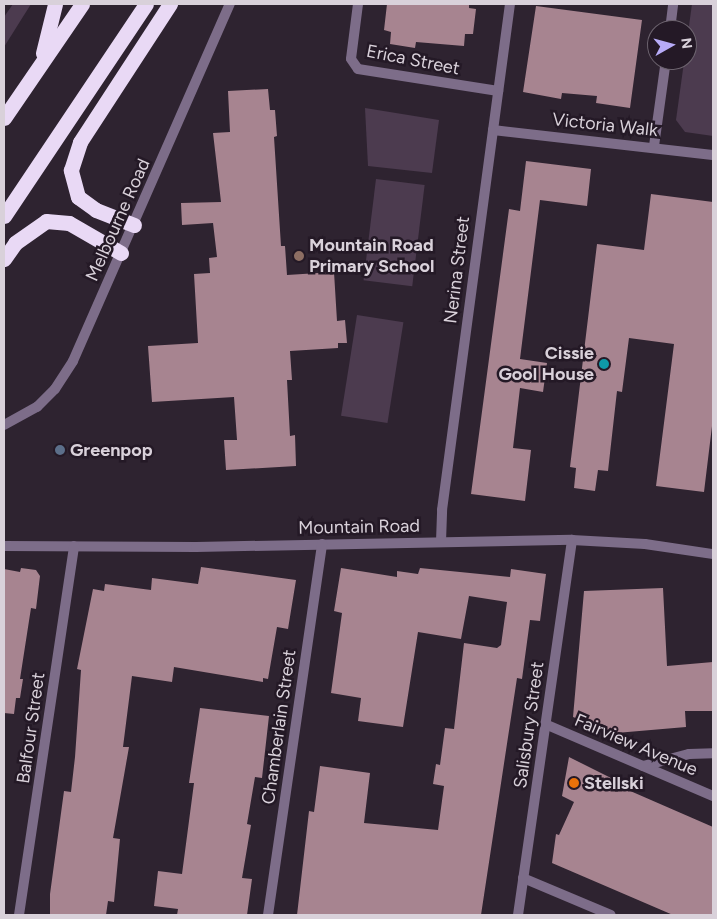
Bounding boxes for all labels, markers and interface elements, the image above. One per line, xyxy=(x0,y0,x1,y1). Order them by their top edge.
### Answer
north arrow xyxy=(647,20,697,70)
text: N xyxy=(677,37,695,50)
street label: Erica Street xyxy=(364,40,462,80)
street label: Victoria Walk xyxy=(551,109,659,141)
street label: Melbourne Road xyxy=(81,155,155,285)
street label: Nerina Street xyxy=(440,215,474,325)
place label: Mountain Road Primary School xyxy=(309,235,434,278)
marker: Mountain Road Primary School xyxy=(293,250,305,262)
place label: Cissie Gool House xyxy=(498,343,594,386)
marker: Cissie Gool House xyxy=(598,358,610,370)
place label: Greenpop xyxy=(70,439,152,461)
marker: Greenpop xyxy=(54,444,66,456)
street label: Mountain Road xyxy=(298,515,420,539)
street label: Chamberlain Street xyxy=(257,648,301,806)
street label: Salisbury Street xyxy=(509,660,549,790)
street label: Balfour Street xyxy=(13,671,49,785)
street label: Fairview Avenue xyxy=(571,709,701,781)
place label: Stellski xyxy=(584,772,644,794)
marker: Stellski xyxy=(568,777,580,789)

